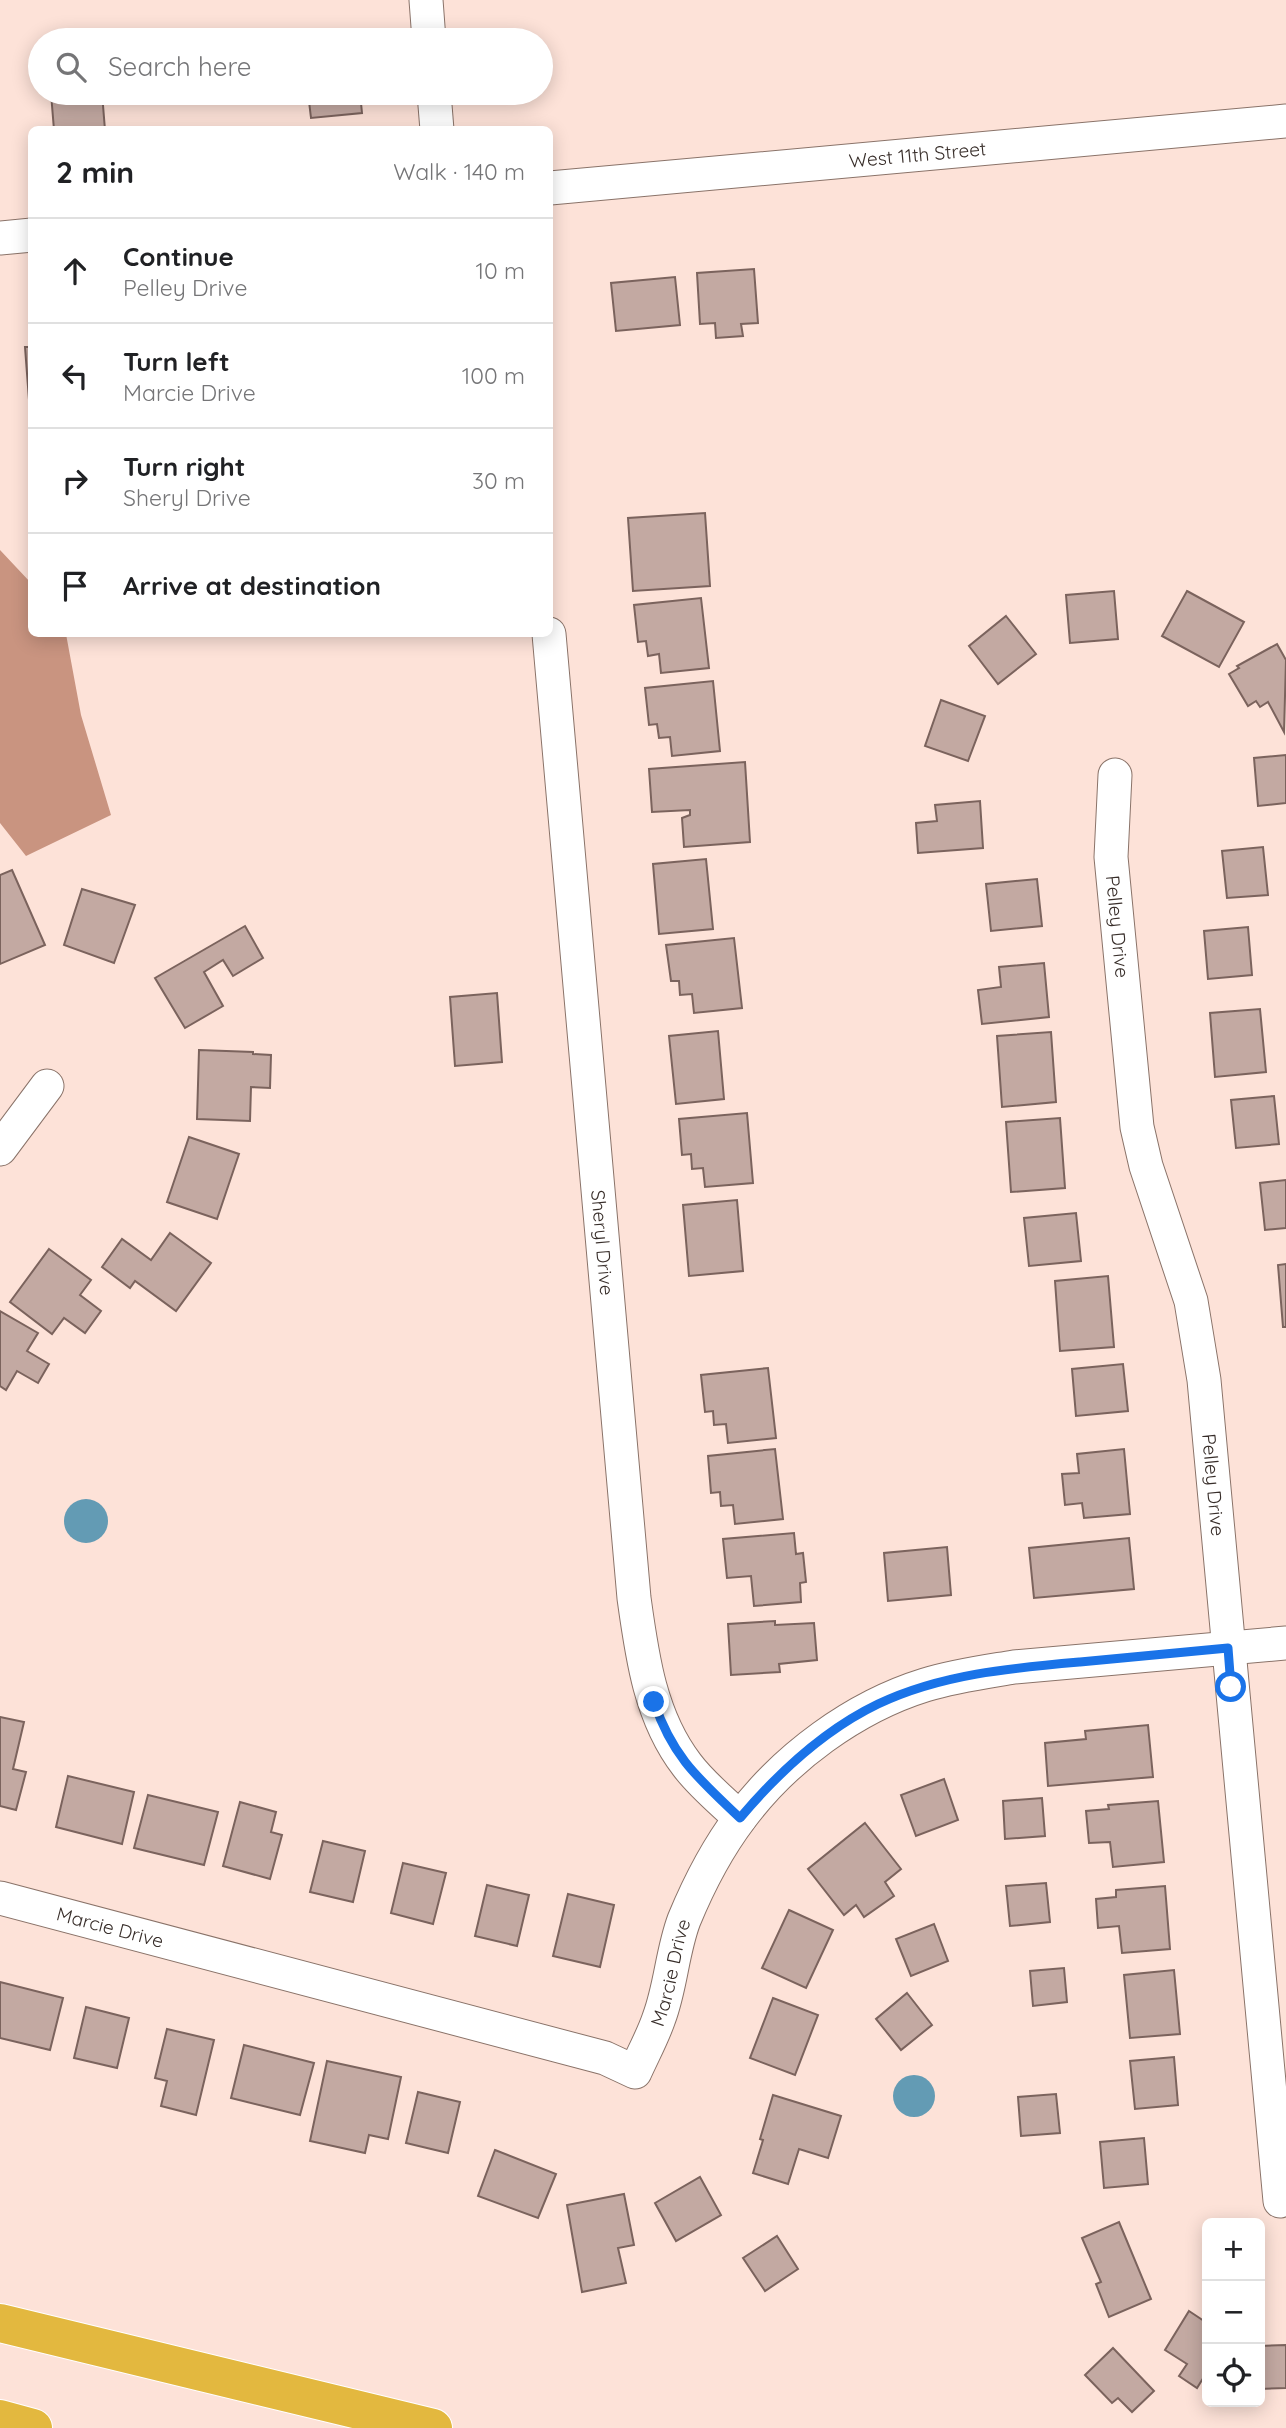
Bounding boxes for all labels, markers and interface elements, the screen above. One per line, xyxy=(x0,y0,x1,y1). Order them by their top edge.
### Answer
search box xyxy=(28,28,553,105)
icon: search xyxy=(52,48,90,86)
text: Search here xyxy=(108,50,252,83)
street label: West 11th Street xyxy=(848,136,987,173)
text: 2 min xyxy=(56,153,134,191)
text: Walk · 140 m xyxy=(393,157,525,186)
text: Continue xyxy=(123,240,234,273)
icon: ahead xyxy=(56,252,94,290)
text: 10 m xyxy=(476,256,525,285)
text: Pelley Drive xyxy=(123,273,247,302)
text: Turn left xyxy=(123,345,230,378)
icon: left xyxy=(56,357,94,395)
text: 100 m xyxy=(462,361,525,390)
text: Marcie Drive xyxy=(123,378,256,407)
text: Turn right xyxy=(123,450,245,483)
icon: right xyxy=(56,462,94,500)
text: 30 m xyxy=(472,466,525,495)
text: Sheryl Drive xyxy=(123,483,251,512)
icon: arrive xyxy=(56,567,94,605)
text: Arrive at destination xyxy=(123,569,381,602)
street label: Pelley Drive xyxy=(1101,874,1135,979)
street label: Sheryl Drive xyxy=(586,1189,619,1296)
street label: Pelley Drive xyxy=(1197,1432,1230,1537)
route start xyxy=(1215,1671,1246,1702)
route end xyxy=(638,1686,669,1717)
street label: Marcie Drive xyxy=(54,1902,166,1953)
street label: Marcie Drive xyxy=(645,1916,695,2029)
map controls xyxy=(1202,2218,1265,2407)
button: + xyxy=(1202,2218,1265,2281)
button: − xyxy=(1202,2281,1265,2344)
button: locate xyxy=(1202,2344,1265,2407)

